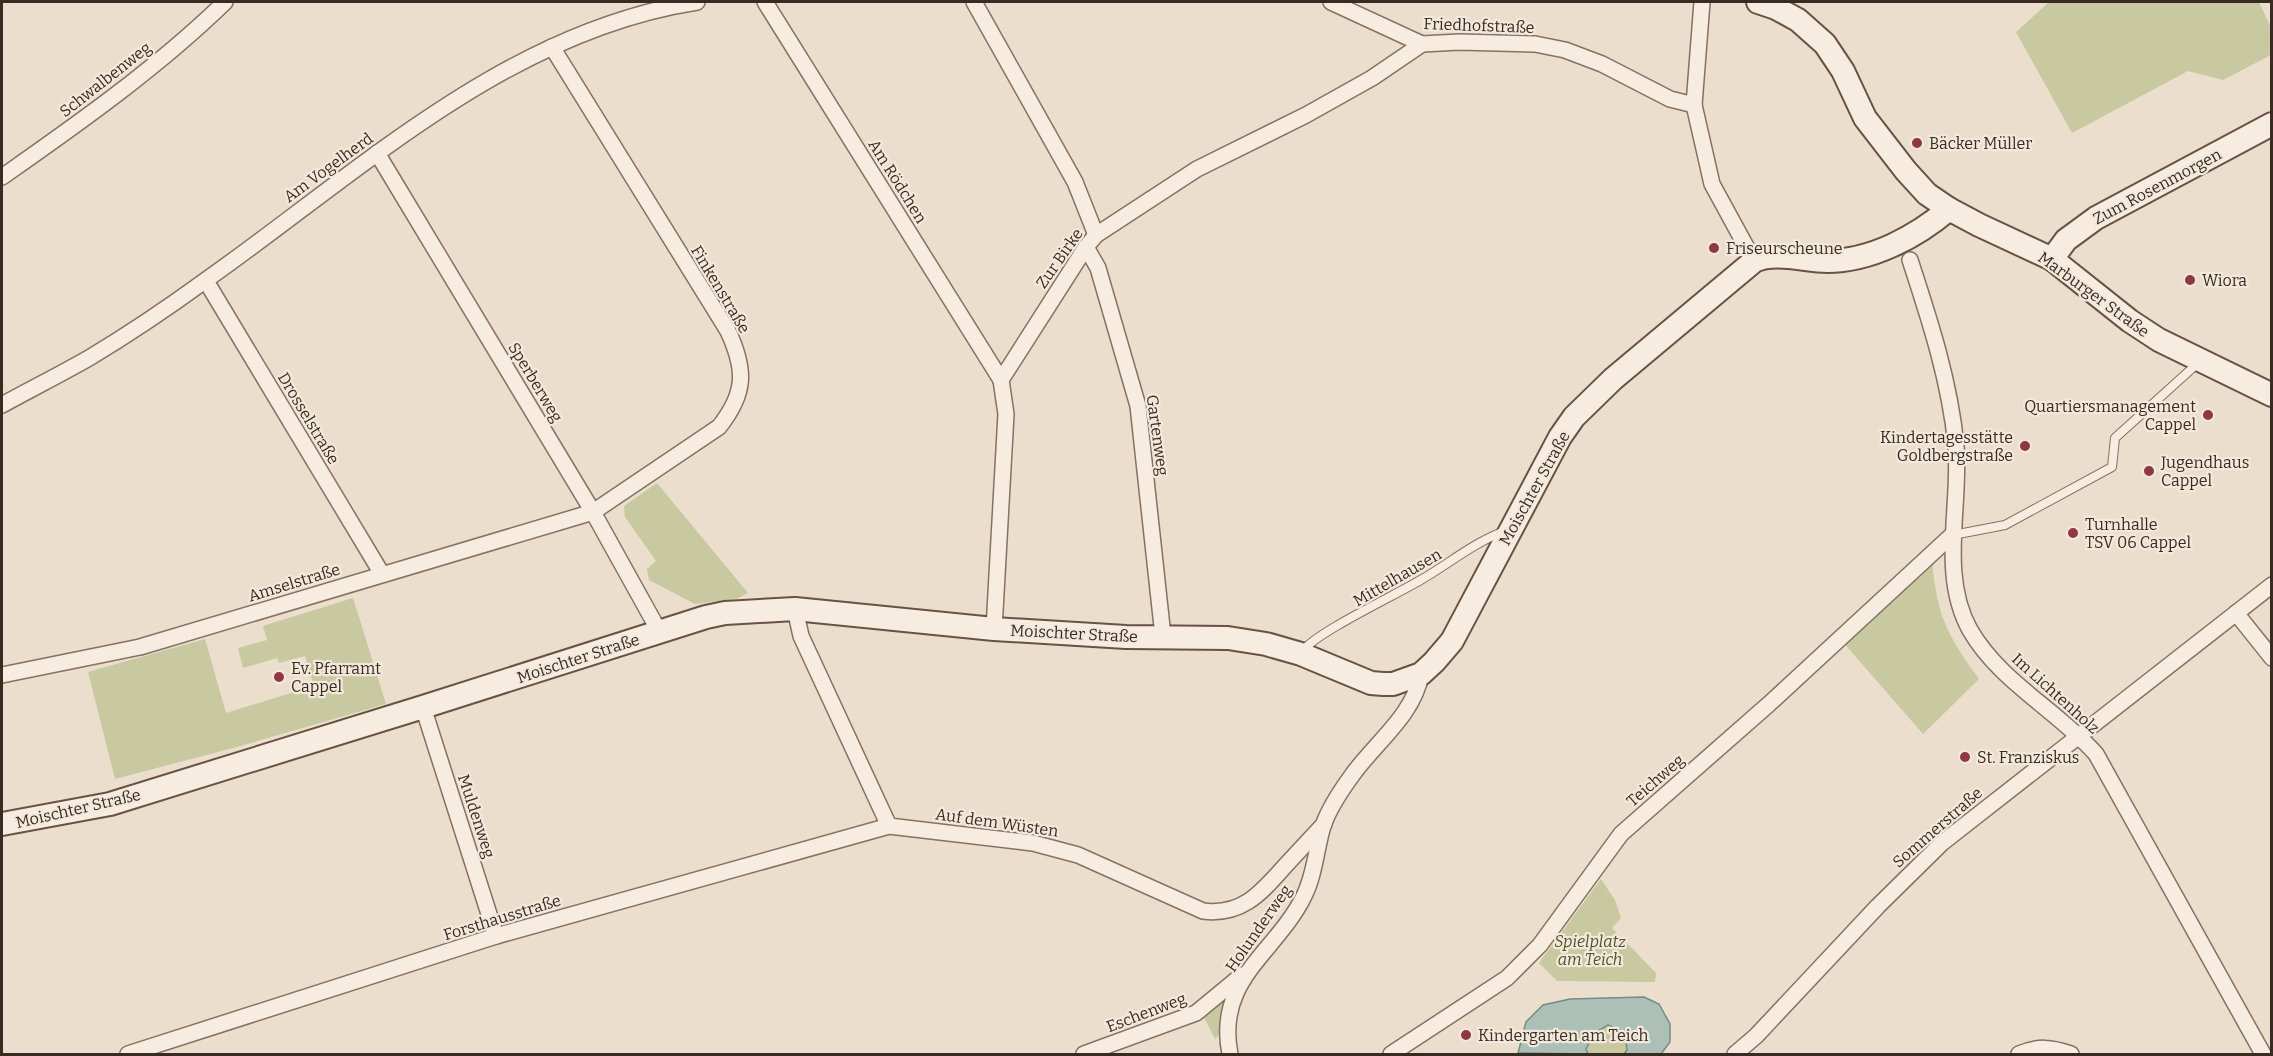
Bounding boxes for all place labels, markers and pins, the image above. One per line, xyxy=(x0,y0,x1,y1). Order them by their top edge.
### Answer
place label: Bäcker Müller xyxy=(1929,134,2032,153)
marker: Bäcker Müller xyxy=(1910,136,1924,150)
place label: Friseurscheune xyxy=(1726,239,1843,258)
marker: Friseurscheune xyxy=(1707,241,1721,255)
place label: Wiora xyxy=(2202,271,2247,290)
marker: Wiora xyxy=(2183,273,2197,287)
place label: Quartiersmanagement Cappel xyxy=(2024,397,2196,434)
marker: Quartiersmanagement Cappel xyxy=(2201,408,2215,422)
place label: Kindertagesstätte Goldbergstraße xyxy=(1880,428,2013,465)
marker: Kindertagesstätte Goldbergstraße xyxy=(2018,439,2032,453)
place label: Jugendhaus Cappel xyxy=(2160,453,2249,490)
marker: Jugendhaus Cappel xyxy=(2142,464,2156,478)
place label: Turnhalle TSV 06 Cappel xyxy=(2085,515,2191,552)
marker: Turnhalle TSV 06 Cappel xyxy=(2066,526,2080,540)
place label: Ev. Pfarramt Cappel xyxy=(291,659,381,696)
marker: Ev. Pfarramt Cappel xyxy=(272,670,286,684)
place label: St. Franziskus xyxy=(1977,748,2079,767)
marker: St. Franziskus xyxy=(1958,750,1972,764)
place label: Kindergarten am Teich xyxy=(1478,1026,1648,1045)
marker: Kindergarten am Teich xyxy=(1459,1028,1473,1042)

